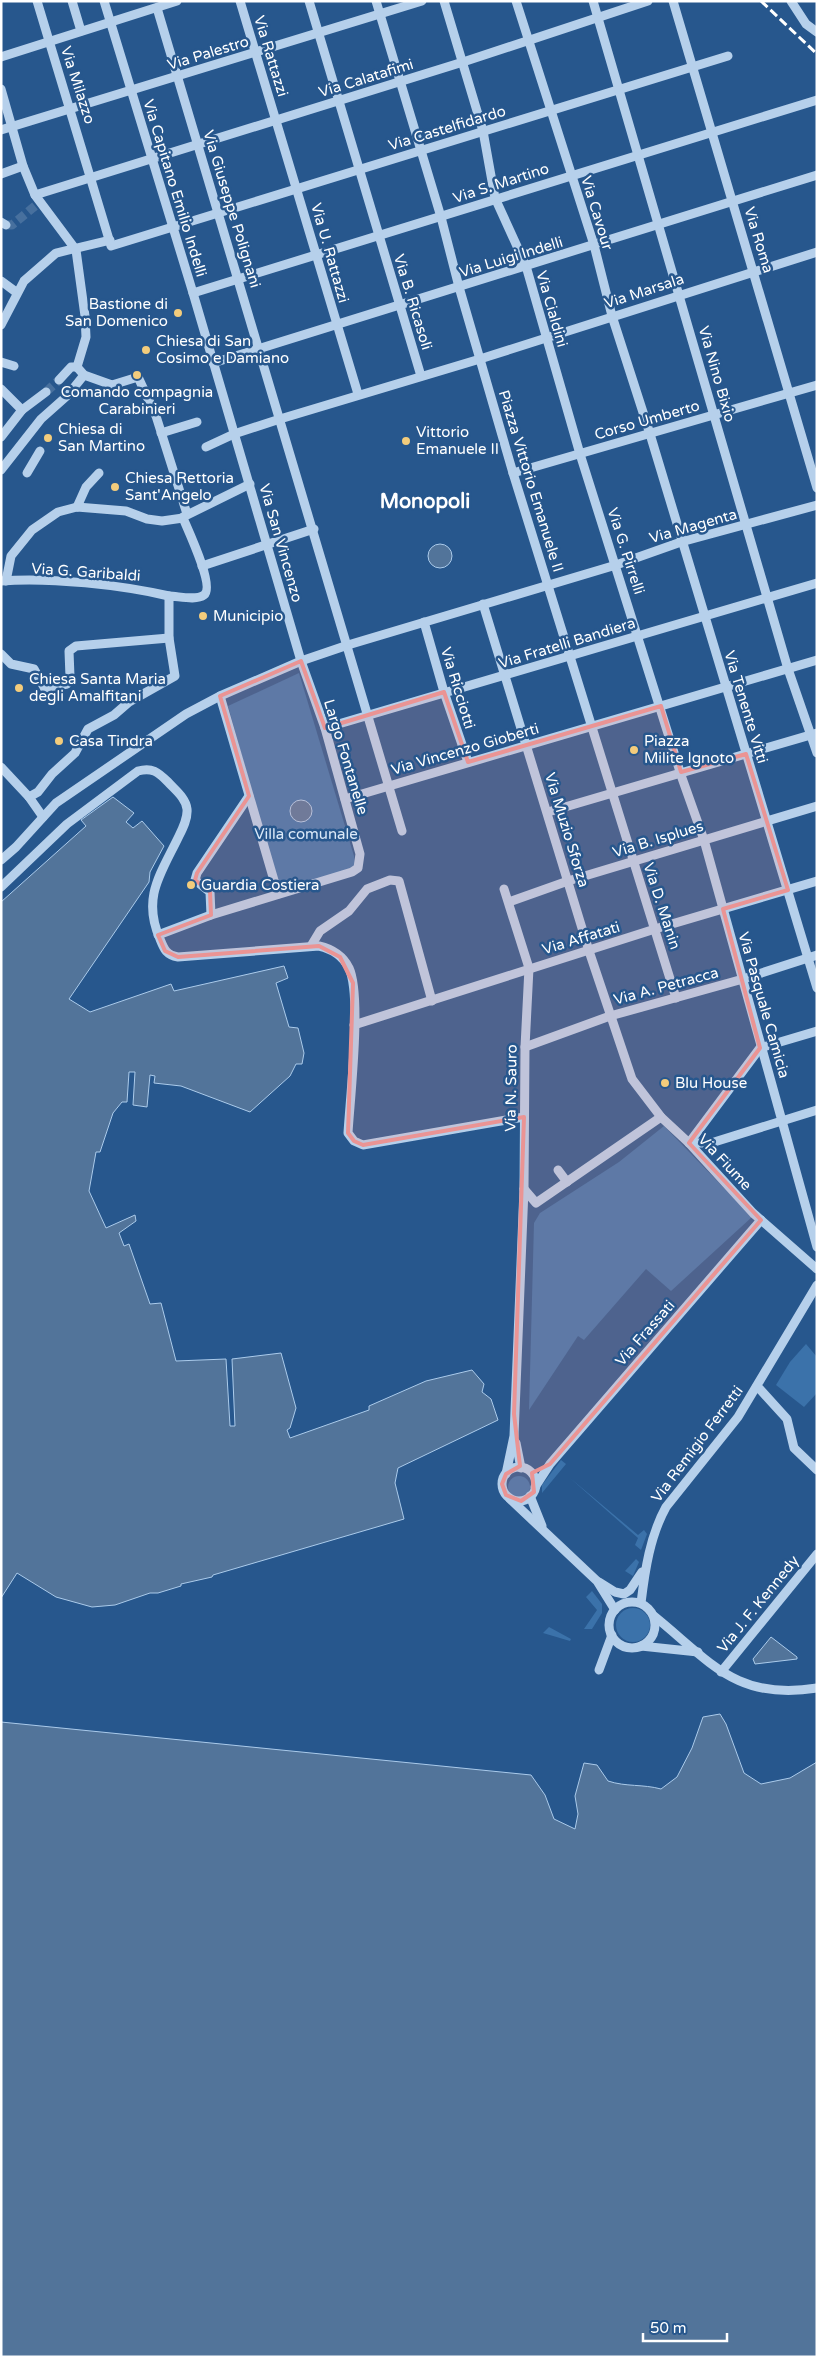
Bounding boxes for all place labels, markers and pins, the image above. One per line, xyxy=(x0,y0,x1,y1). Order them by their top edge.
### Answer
place label: Bastione di San Domenico xyxy=(65,295,168,330)
marker: Bastione di San Domenico xyxy=(172,307,184,319)
place label: Chiesa di San Cosimo e Damiano xyxy=(156,332,289,367)
marker: Chiesa di San Cosimo e Damiano xyxy=(140,344,152,356)
marker: Comando compagnia Carabinieri xyxy=(131,369,143,381)
place label: Comando compagnia Carabinieri xyxy=(61,383,213,418)
place label: Chiesa di San Martino xyxy=(58,420,145,455)
place label: Vittorio Emanuele II xyxy=(416,423,499,458)
marker: Chiesa di San Martino xyxy=(42,432,54,444)
marker: Vittorio Emanuele II xyxy=(400,435,412,447)
place label: Chiesa Rettoria Sant'Angelo xyxy=(125,469,234,504)
marker: Chiesa Rettoria Sant'Angelo xyxy=(109,481,121,493)
place label: Municipio xyxy=(213,607,283,625)
marker: Municipio xyxy=(197,610,209,622)
place label: Chiesa Santa Maria degli Amalfitani xyxy=(29,670,166,705)
marker: Chiesa Santa Maria degli Amalfitani xyxy=(13,682,25,694)
place label: Casa Tindra xyxy=(69,732,153,750)
place label: Piazza Milite Ignoto xyxy=(644,732,734,767)
marker: Casa Tindra xyxy=(53,735,65,747)
marker: Piazza Milite Ignoto xyxy=(628,744,640,756)
place label: Guardia Costiera xyxy=(201,876,320,894)
marker: Guardia Costiera xyxy=(185,879,197,891)
place label: Blu House xyxy=(675,1074,747,1092)
marker: Blu House xyxy=(659,1077,671,1089)

